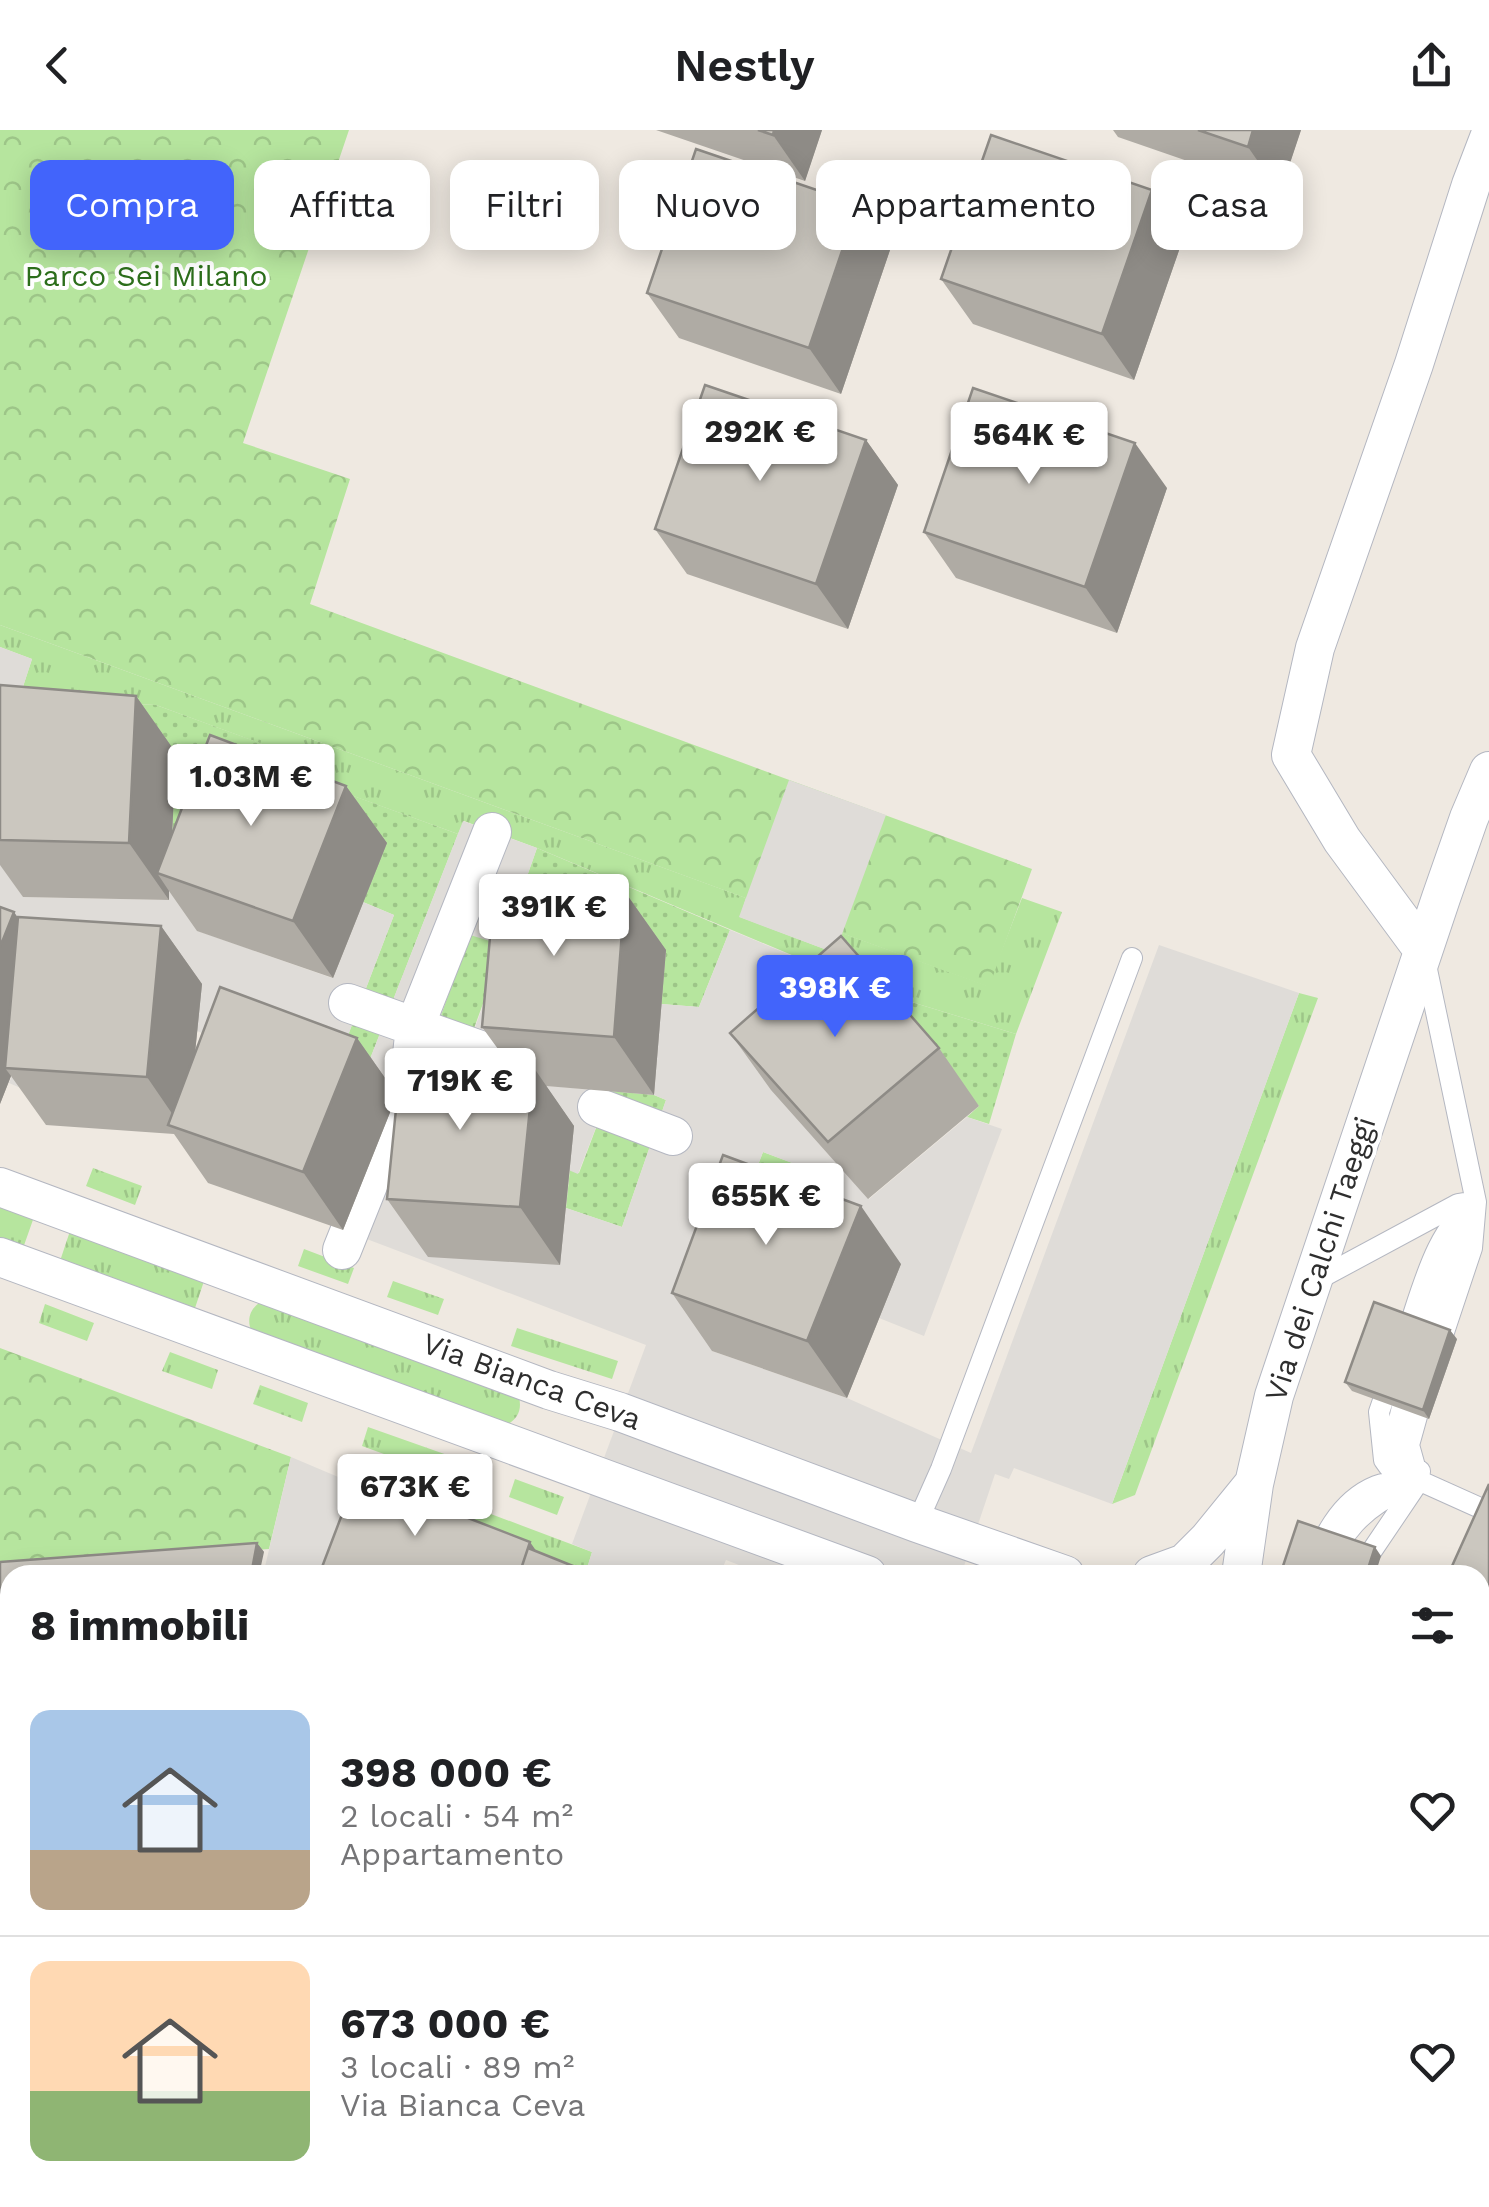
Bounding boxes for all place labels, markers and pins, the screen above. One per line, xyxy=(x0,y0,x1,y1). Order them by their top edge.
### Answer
pin: 292K € xyxy=(679,399,841,484)
pin: 564K € xyxy=(948,402,1110,487)
pin: 1.03M € xyxy=(159,744,343,829)
pin: 391K € xyxy=(473,874,635,959)
pin: 398K € xyxy=(754,955,916,1040)
pin: 719K € xyxy=(379,1048,541,1133)
pin: 655K € xyxy=(685,1163,847,1248)
pin: 673K € xyxy=(334,1454,496,1539)

